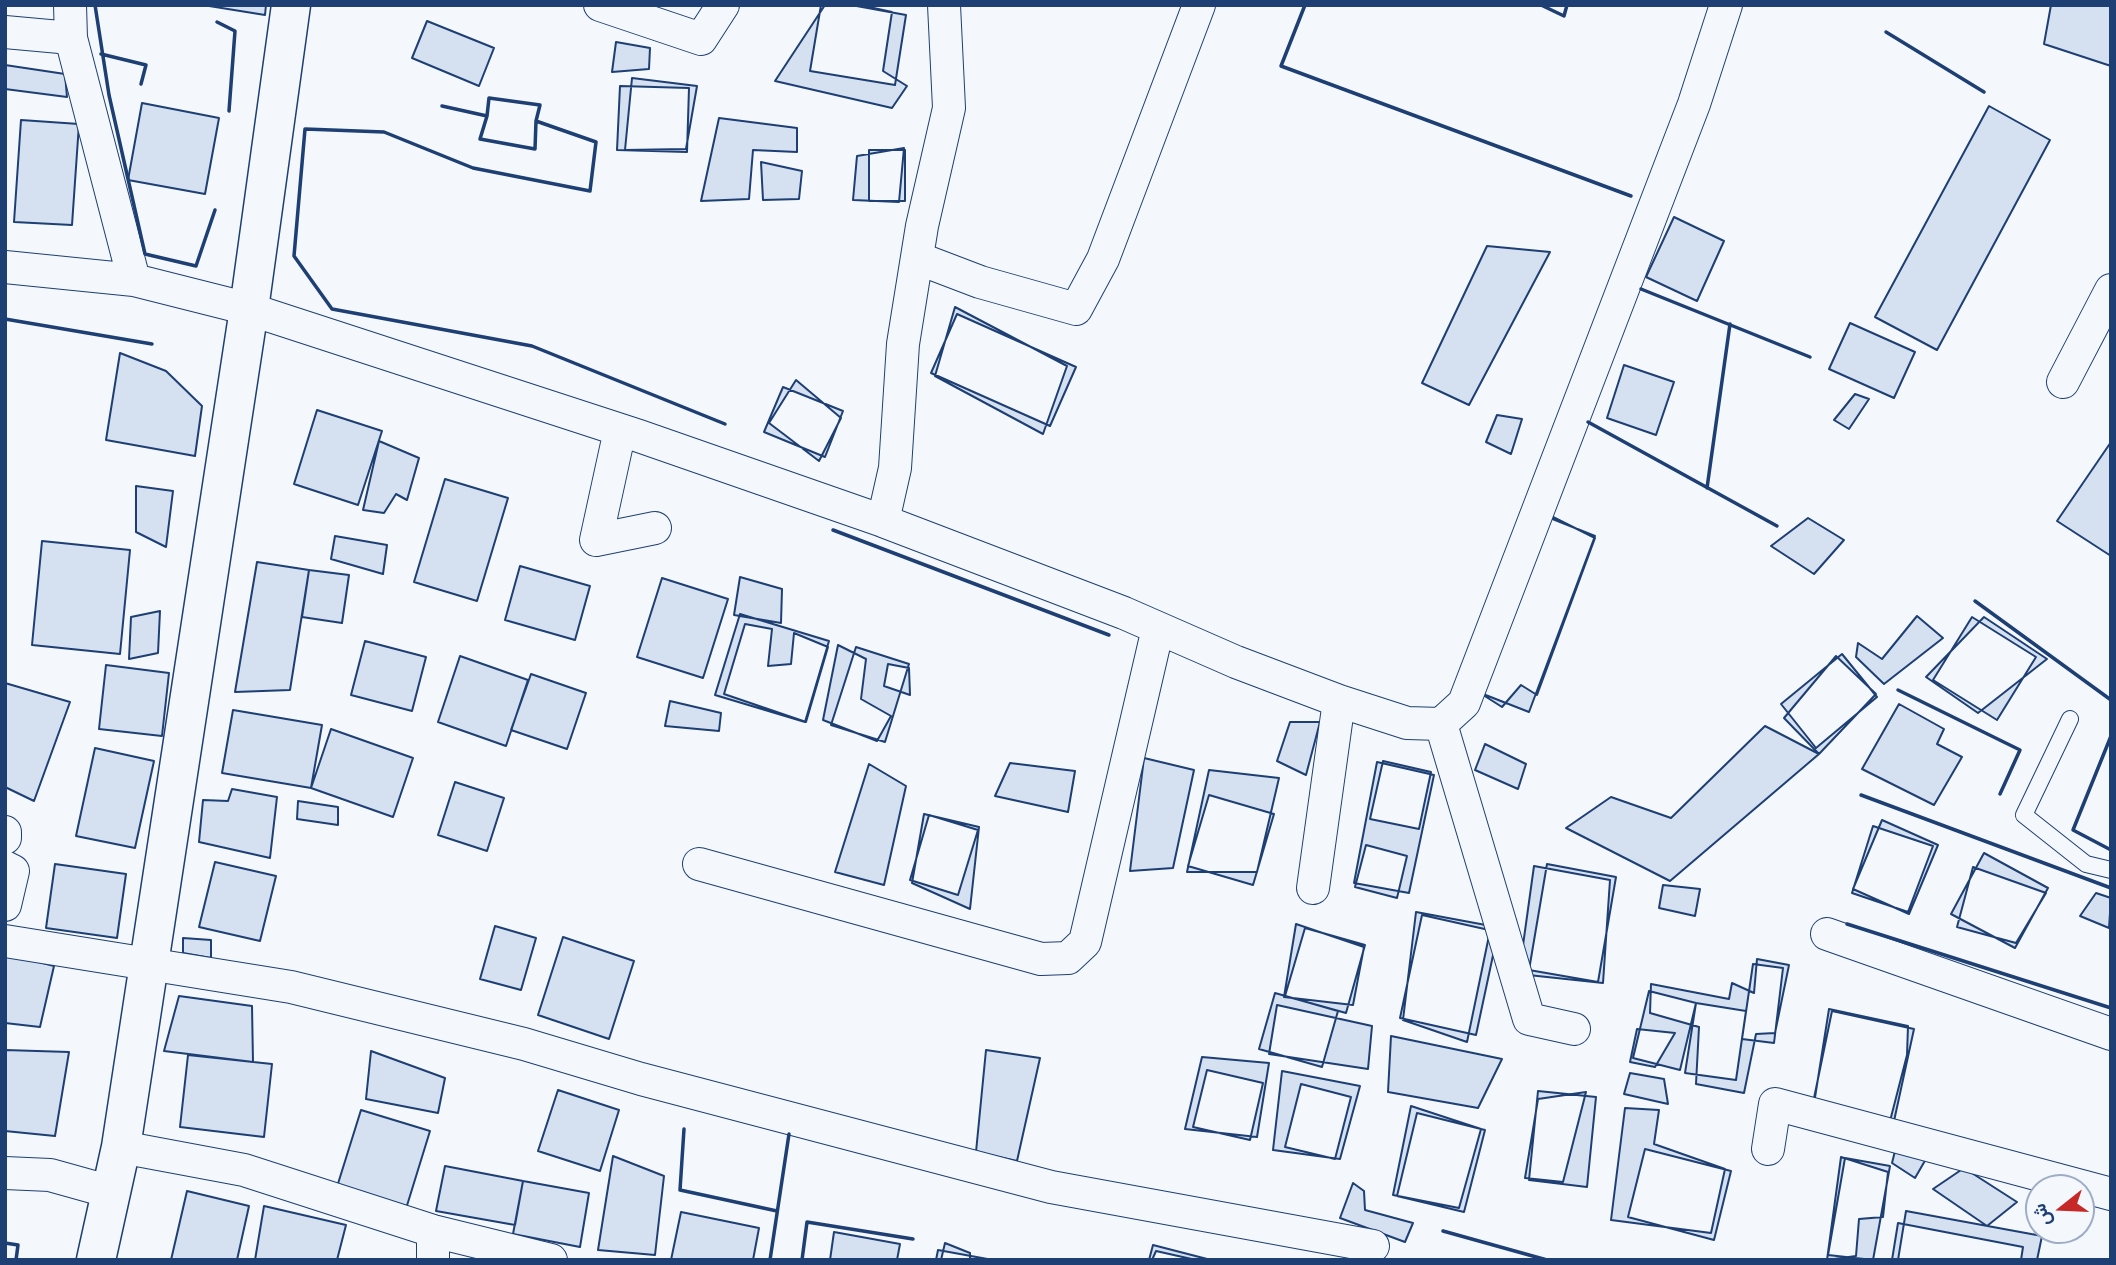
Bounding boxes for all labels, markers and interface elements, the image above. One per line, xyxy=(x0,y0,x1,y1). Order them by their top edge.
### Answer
north arrow xyxy=(2025,1174,2095,1244)
text: ش xyxy=(2028,1201,2055,1229)

